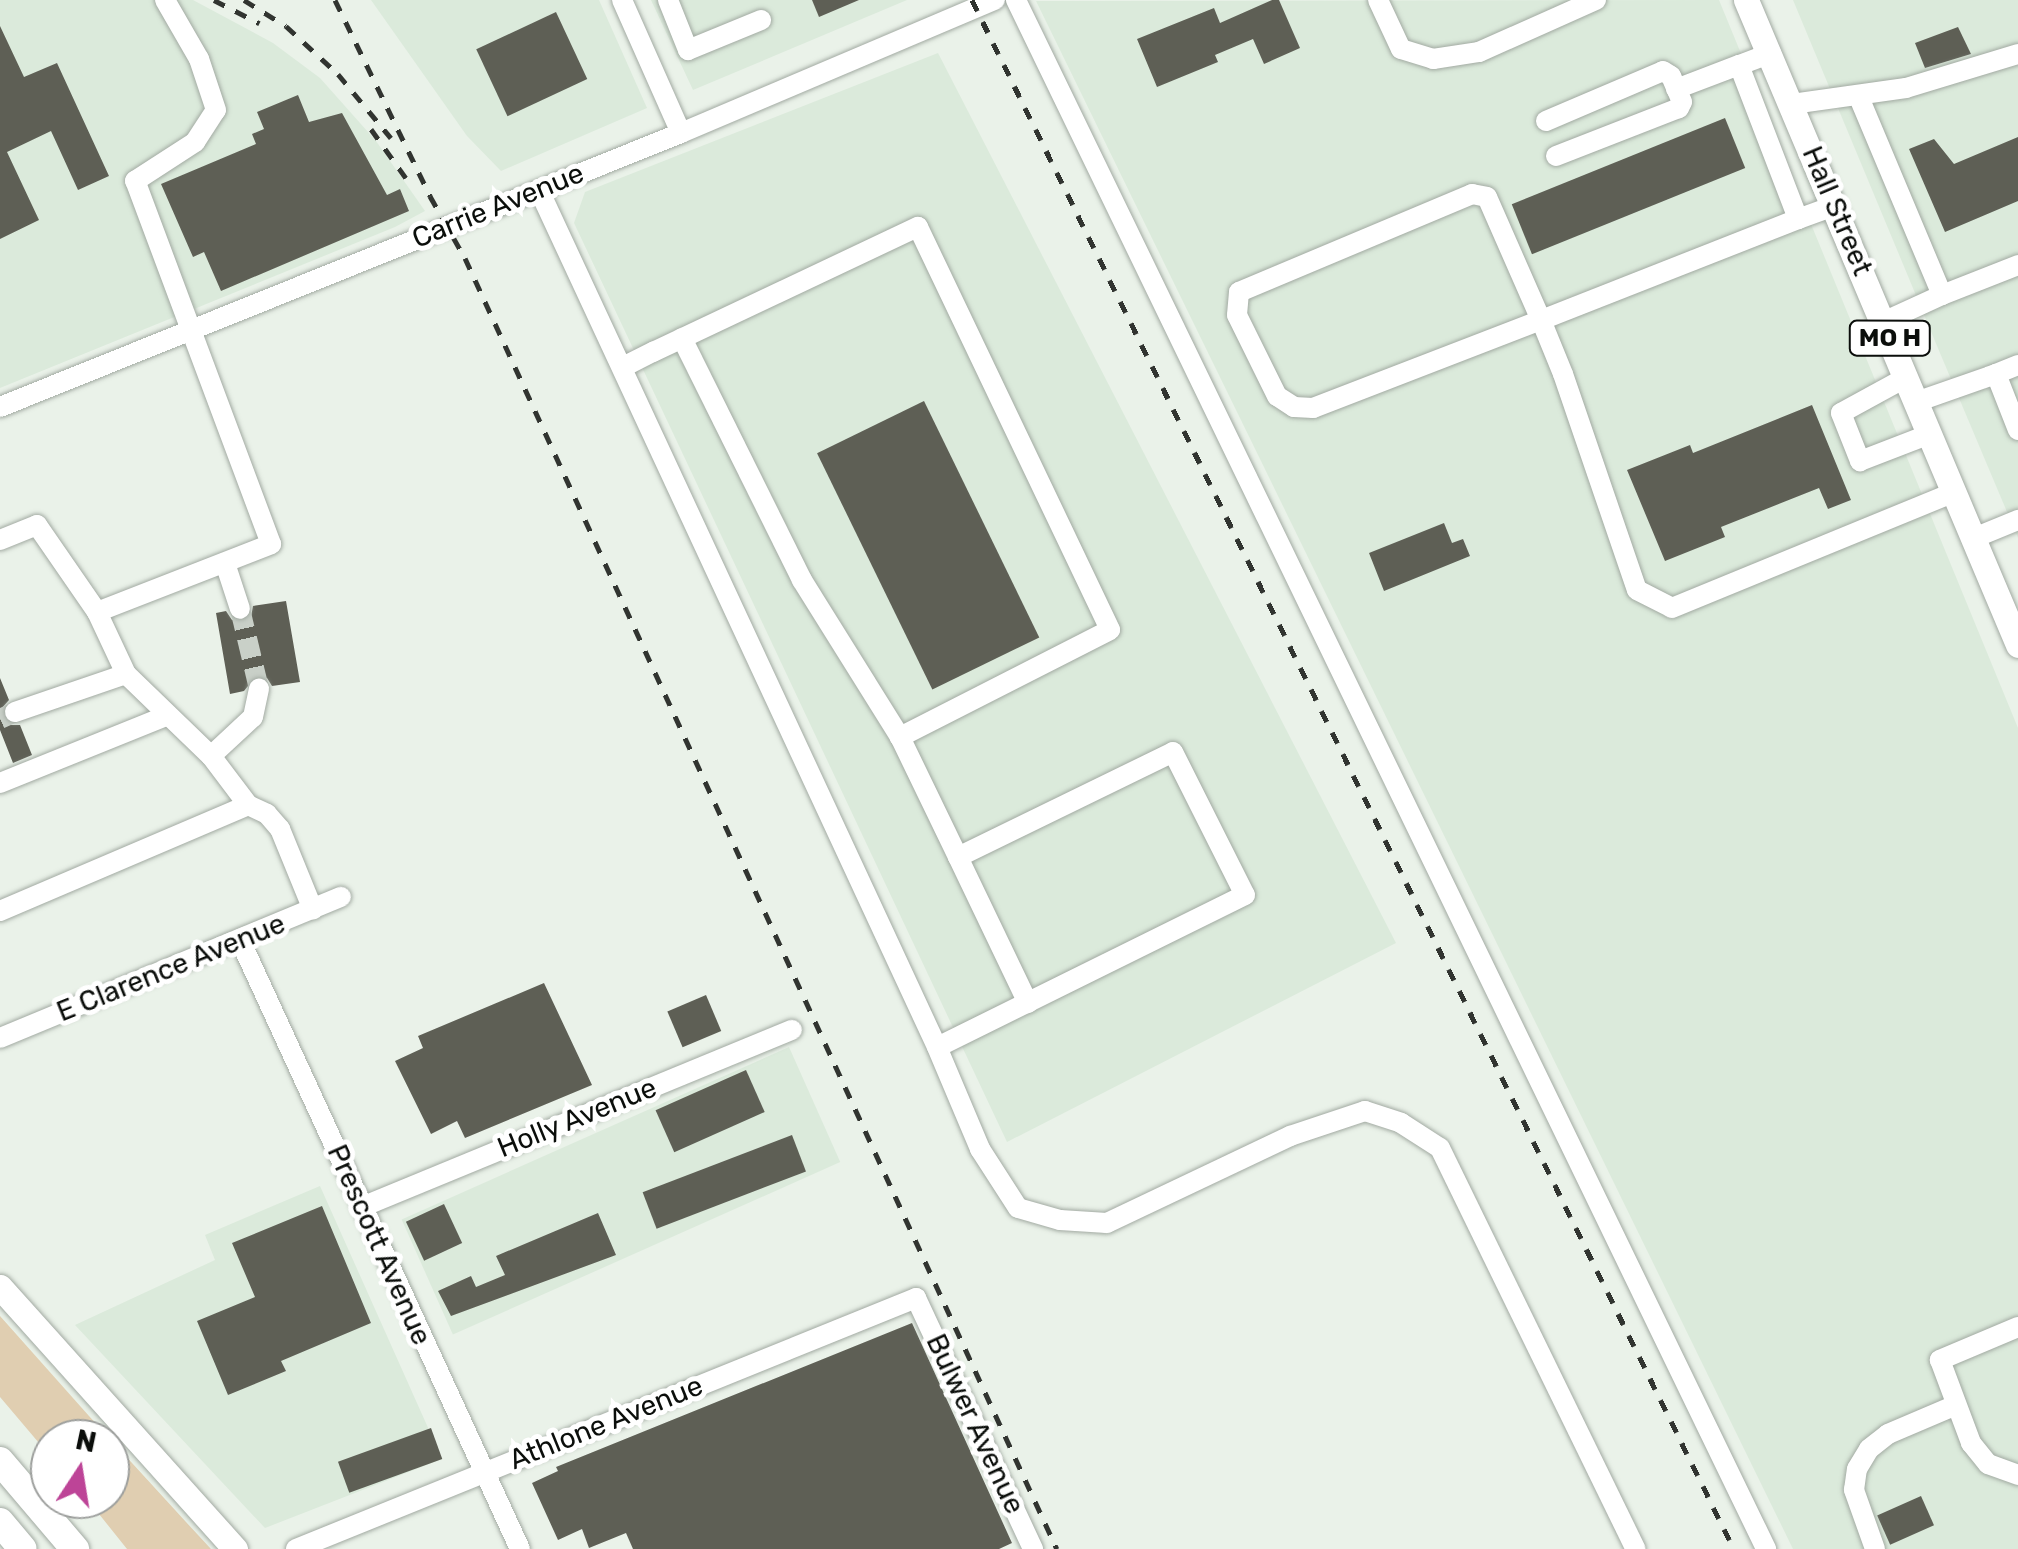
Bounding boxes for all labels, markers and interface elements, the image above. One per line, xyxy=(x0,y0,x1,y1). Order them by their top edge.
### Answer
street label: Hall Street xyxy=(1795,141,1879,281)
street label: Carrie Avenue xyxy=(407,156,589,256)
road number: MO H xyxy=(1848,318,1932,358)
street label: E Clarence Avenue xyxy=(52,907,290,1029)
street label: Holly Avenue xyxy=(492,1071,662,1165)
street label: Prescott Avenue xyxy=(320,1139,438,1351)
street label: Bulwer Avenue xyxy=(918,1328,1032,1520)
street label: Athlone Avenue xyxy=(504,1369,708,1477)
north arrow xyxy=(30,1419,130,1519)
text: N xyxy=(73,1423,99,1459)

